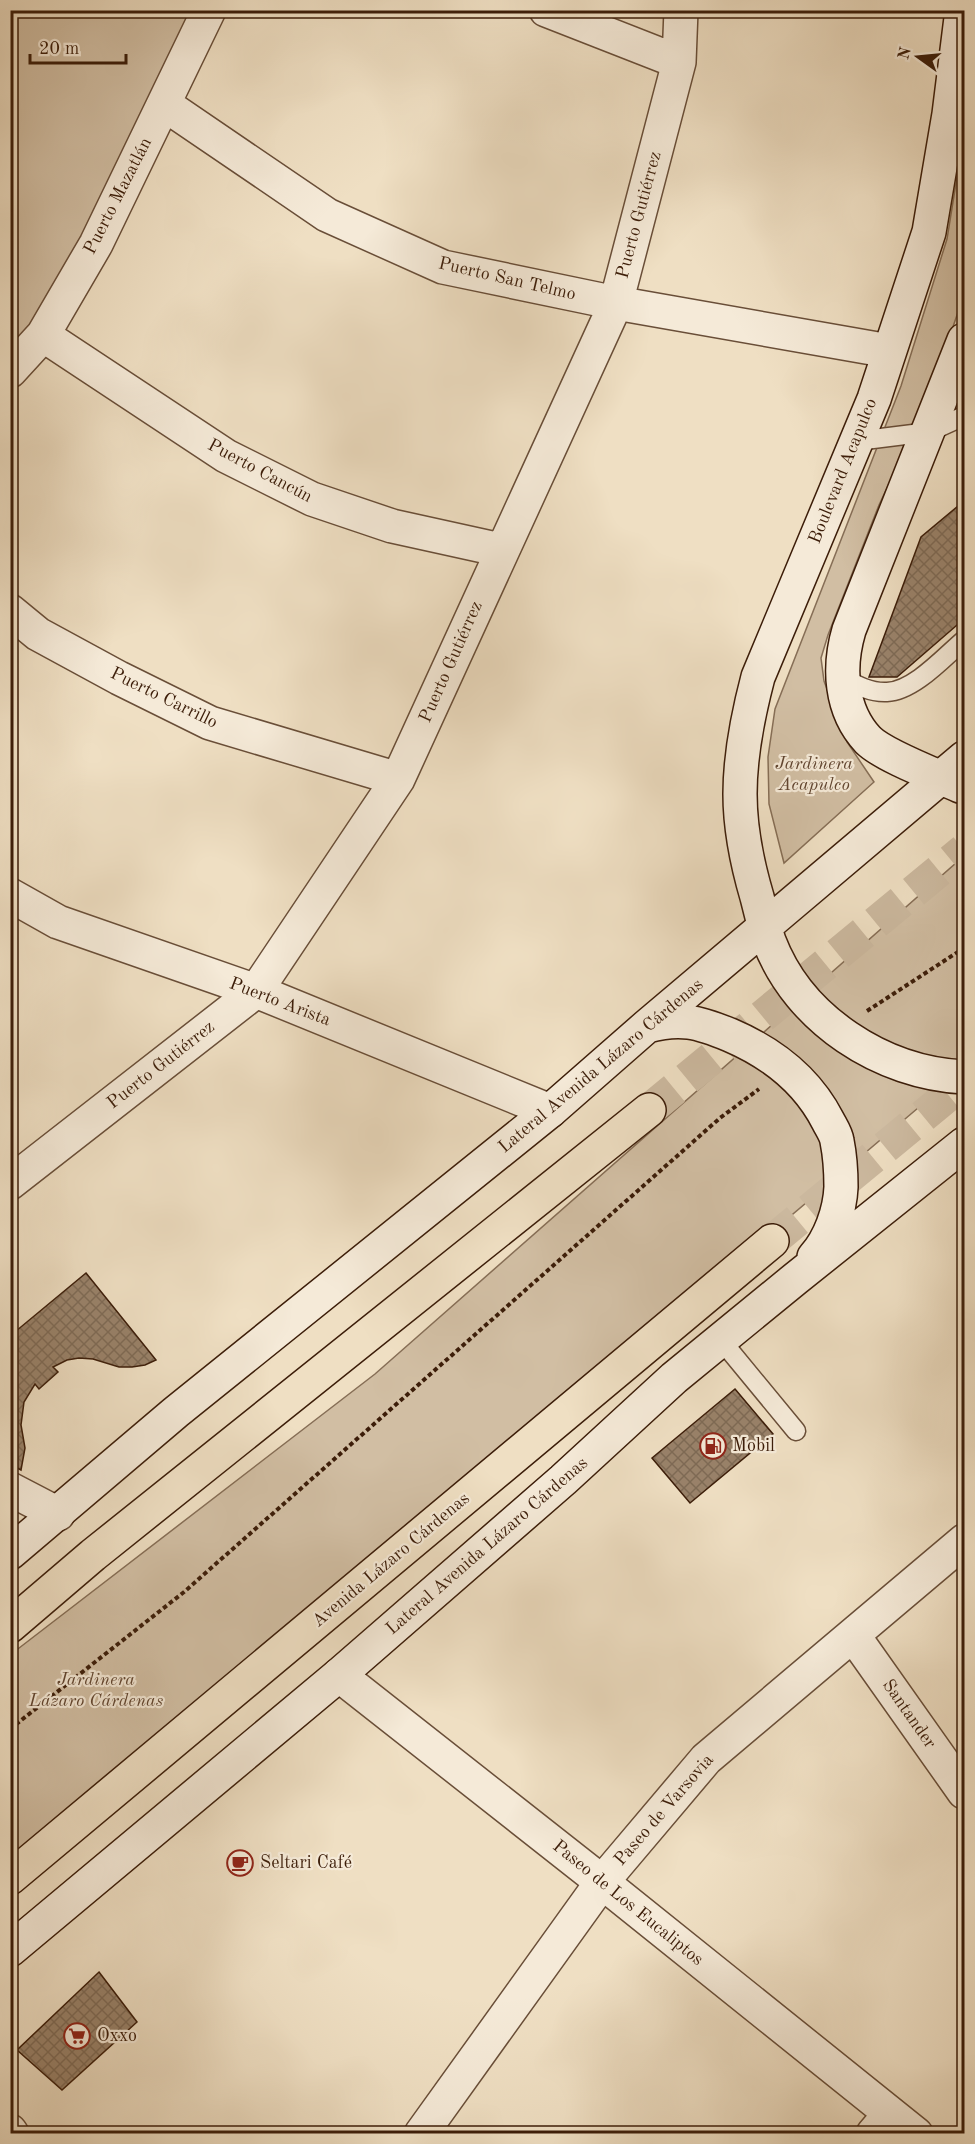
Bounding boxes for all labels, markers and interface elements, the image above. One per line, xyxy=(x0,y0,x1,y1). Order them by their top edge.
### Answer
scale bar xyxy=(30,27,126,65)
north arrow xyxy=(888,27,948,87)
text: 20 m xyxy=(39,40,79,58)
text: N xyxy=(896,45,915,62)
street label: Puerto Mazatlán xyxy=(81,134,155,257)
street label: Puerto Gutiérrez xyxy=(613,150,665,280)
street label: Puerto San Telmo xyxy=(436,254,578,304)
street label: Boulevard Acapulco xyxy=(806,396,880,546)
street label: Puerto Cancún xyxy=(205,436,316,506)
street label: Puerto Gutiérrez xyxy=(416,599,486,725)
street label: Puerto Carrillo xyxy=(107,664,221,732)
park label: Jardinera Acapulco xyxy=(775,755,853,794)
street label: Puerto Arista xyxy=(227,974,333,1030)
street label: Lateral Avenida Lázaro Cárdenas xyxy=(495,975,707,1157)
street label: Puerto Gutiérrez xyxy=(104,1018,218,1112)
fuel station icon: Mobil xyxy=(698,1431,728,1461)
place label: Mobil xyxy=(732,1437,775,1455)
street label: Lateral Avenida Lázaro Cárdenas xyxy=(382,1452,592,1640)
street label: Avenida Lázaro Cárdenas xyxy=(308,1488,474,1632)
park label: Jardinera Lázaro Cárdenas xyxy=(28,1671,164,1710)
street label: Santander xyxy=(879,1676,940,1752)
street label: Paseo de Varsovia xyxy=(611,1751,717,1869)
street label: Paseo de Los Eucaliptos xyxy=(549,1837,707,1969)
cafe icon: Seltari Café xyxy=(225,1848,255,1878)
place label: Seltari Café xyxy=(260,1854,352,1872)
supermarket icon: Oxxo xyxy=(62,2021,92,2051)
place label: Oxxo xyxy=(97,2027,137,2045)

